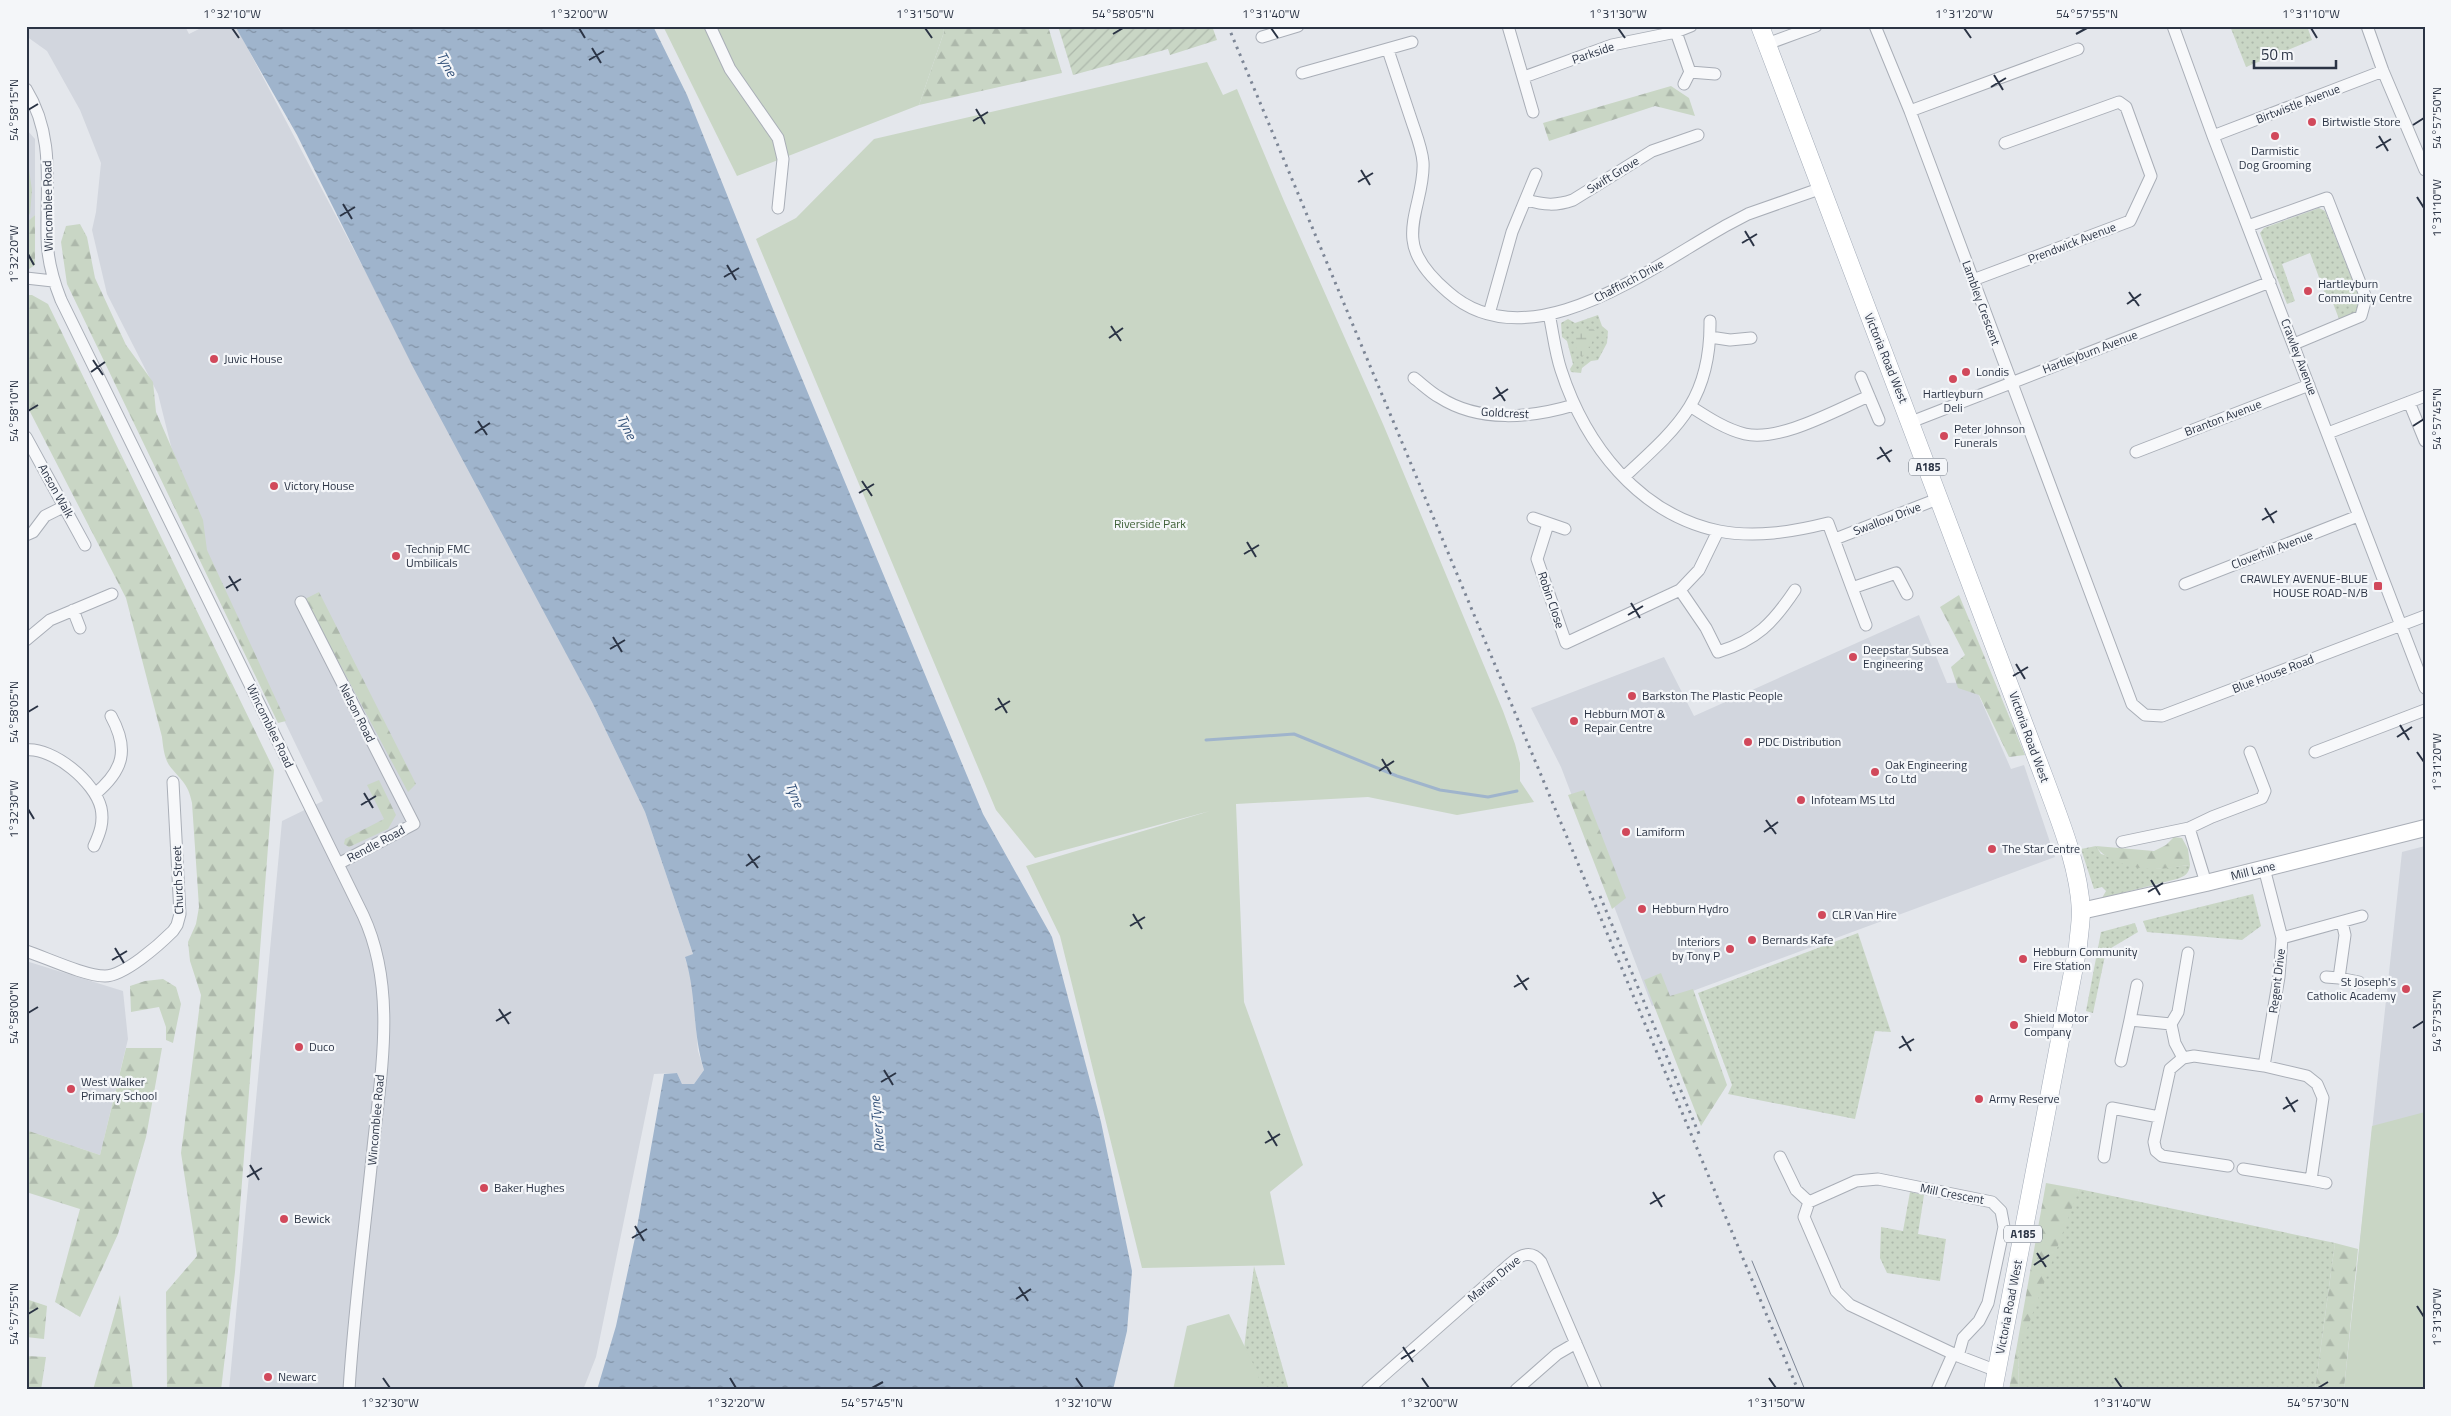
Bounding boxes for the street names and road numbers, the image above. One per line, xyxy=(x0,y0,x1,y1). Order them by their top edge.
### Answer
street label: Parkside xyxy=(1569,36,1617,69)
street label: Birtwistle Avenue xyxy=(2253,79,2343,128)
street label: Swift Grove xyxy=(1583,151,1643,198)
street label: Wincomblee Road xyxy=(37,160,58,252)
street label: Prendwick Avenue xyxy=(2025,217,2119,268)
street label: Chaffinch Drive xyxy=(1591,254,1667,307)
street label: Lambley Crescent xyxy=(1957,258,2006,349)
street label: Victoria Road West xyxy=(1860,310,1913,406)
street label: Crawley Avenue xyxy=(2276,316,2323,398)
street label: Hartleyburn Avenue xyxy=(2040,325,2140,378)
street label: Branton Avenue xyxy=(2182,394,2264,441)
street label: Goldcrest xyxy=(1481,402,1530,423)
road number: A185 xyxy=(1909,458,1947,476)
street label: Anson Walk xyxy=(34,460,79,522)
street label: Swallow Drive xyxy=(1850,497,1924,540)
street label: Cloverhill Avenue xyxy=(2228,525,2315,574)
street label: Robin Close xyxy=(1533,569,1570,631)
street label: Blue House Road xyxy=(2229,649,2316,698)
street label: Nelson Road xyxy=(334,680,380,746)
street label: Wincomblee Road xyxy=(242,681,299,771)
street label: Victoria Road West xyxy=(2004,689,2055,786)
street label: Rendle Road xyxy=(343,820,408,867)
street label: Church Street xyxy=(167,845,188,915)
street label: Mill Lane xyxy=(2229,856,2277,885)
street label: Regent Drive xyxy=(2263,947,2290,1014)
street label: Wincomblee Road xyxy=(362,1074,389,1166)
street label: Mill Crescent xyxy=(1918,1178,1987,1209)
road number: A185 xyxy=(2004,1226,2042,1242)
street label: Marian Drive xyxy=(1463,1251,1524,1307)
street label: Victoria Road West xyxy=(1990,1257,2027,1356)

